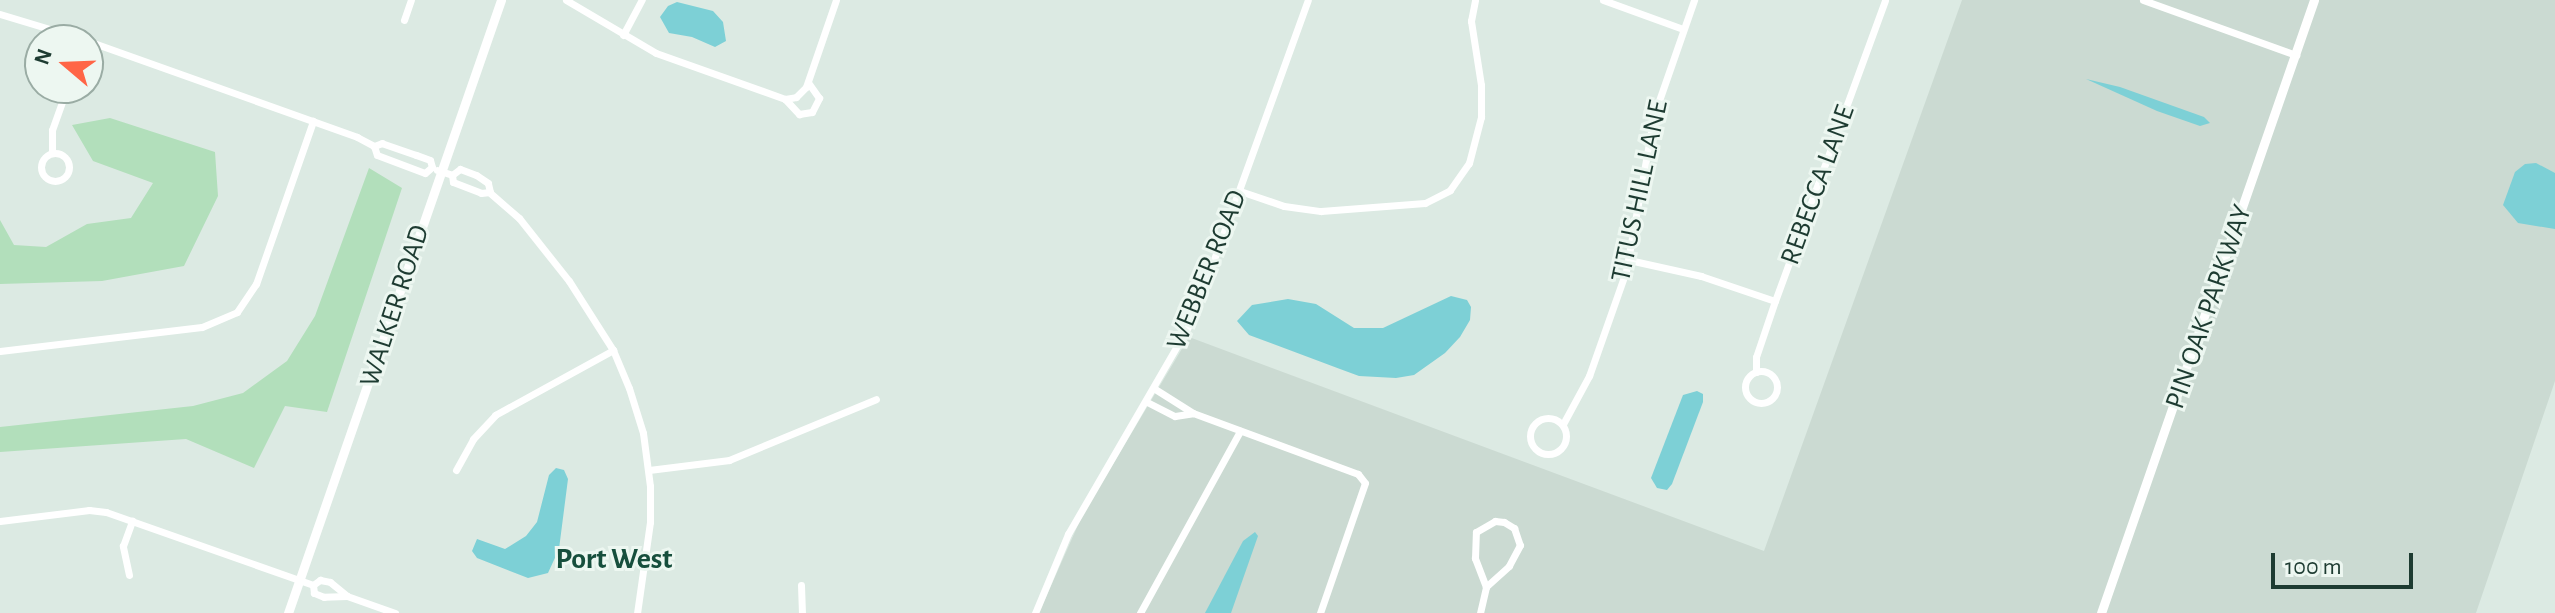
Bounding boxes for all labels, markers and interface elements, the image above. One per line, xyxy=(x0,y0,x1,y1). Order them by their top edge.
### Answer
north arrow xyxy=(24,24,104,104)
text: N xyxy=(30,46,56,68)
street label: TITUS HILL LANE xyxy=(1604,97,1676,285)
street label: REBECCA LANE xyxy=(1774,101,1862,269)
street label: WEBBER ROAD xyxy=(1160,185,1254,355)
street label: PIN OAK PARKWAY xyxy=(2158,201,2260,413)
street label: WALKER ROAD xyxy=(353,221,437,391)
scale bar xyxy=(2275,537,2417,587)
district label: Port West xyxy=(555,541,673,577)
text: 100 m xyxy=(2285,555,2342,579)

